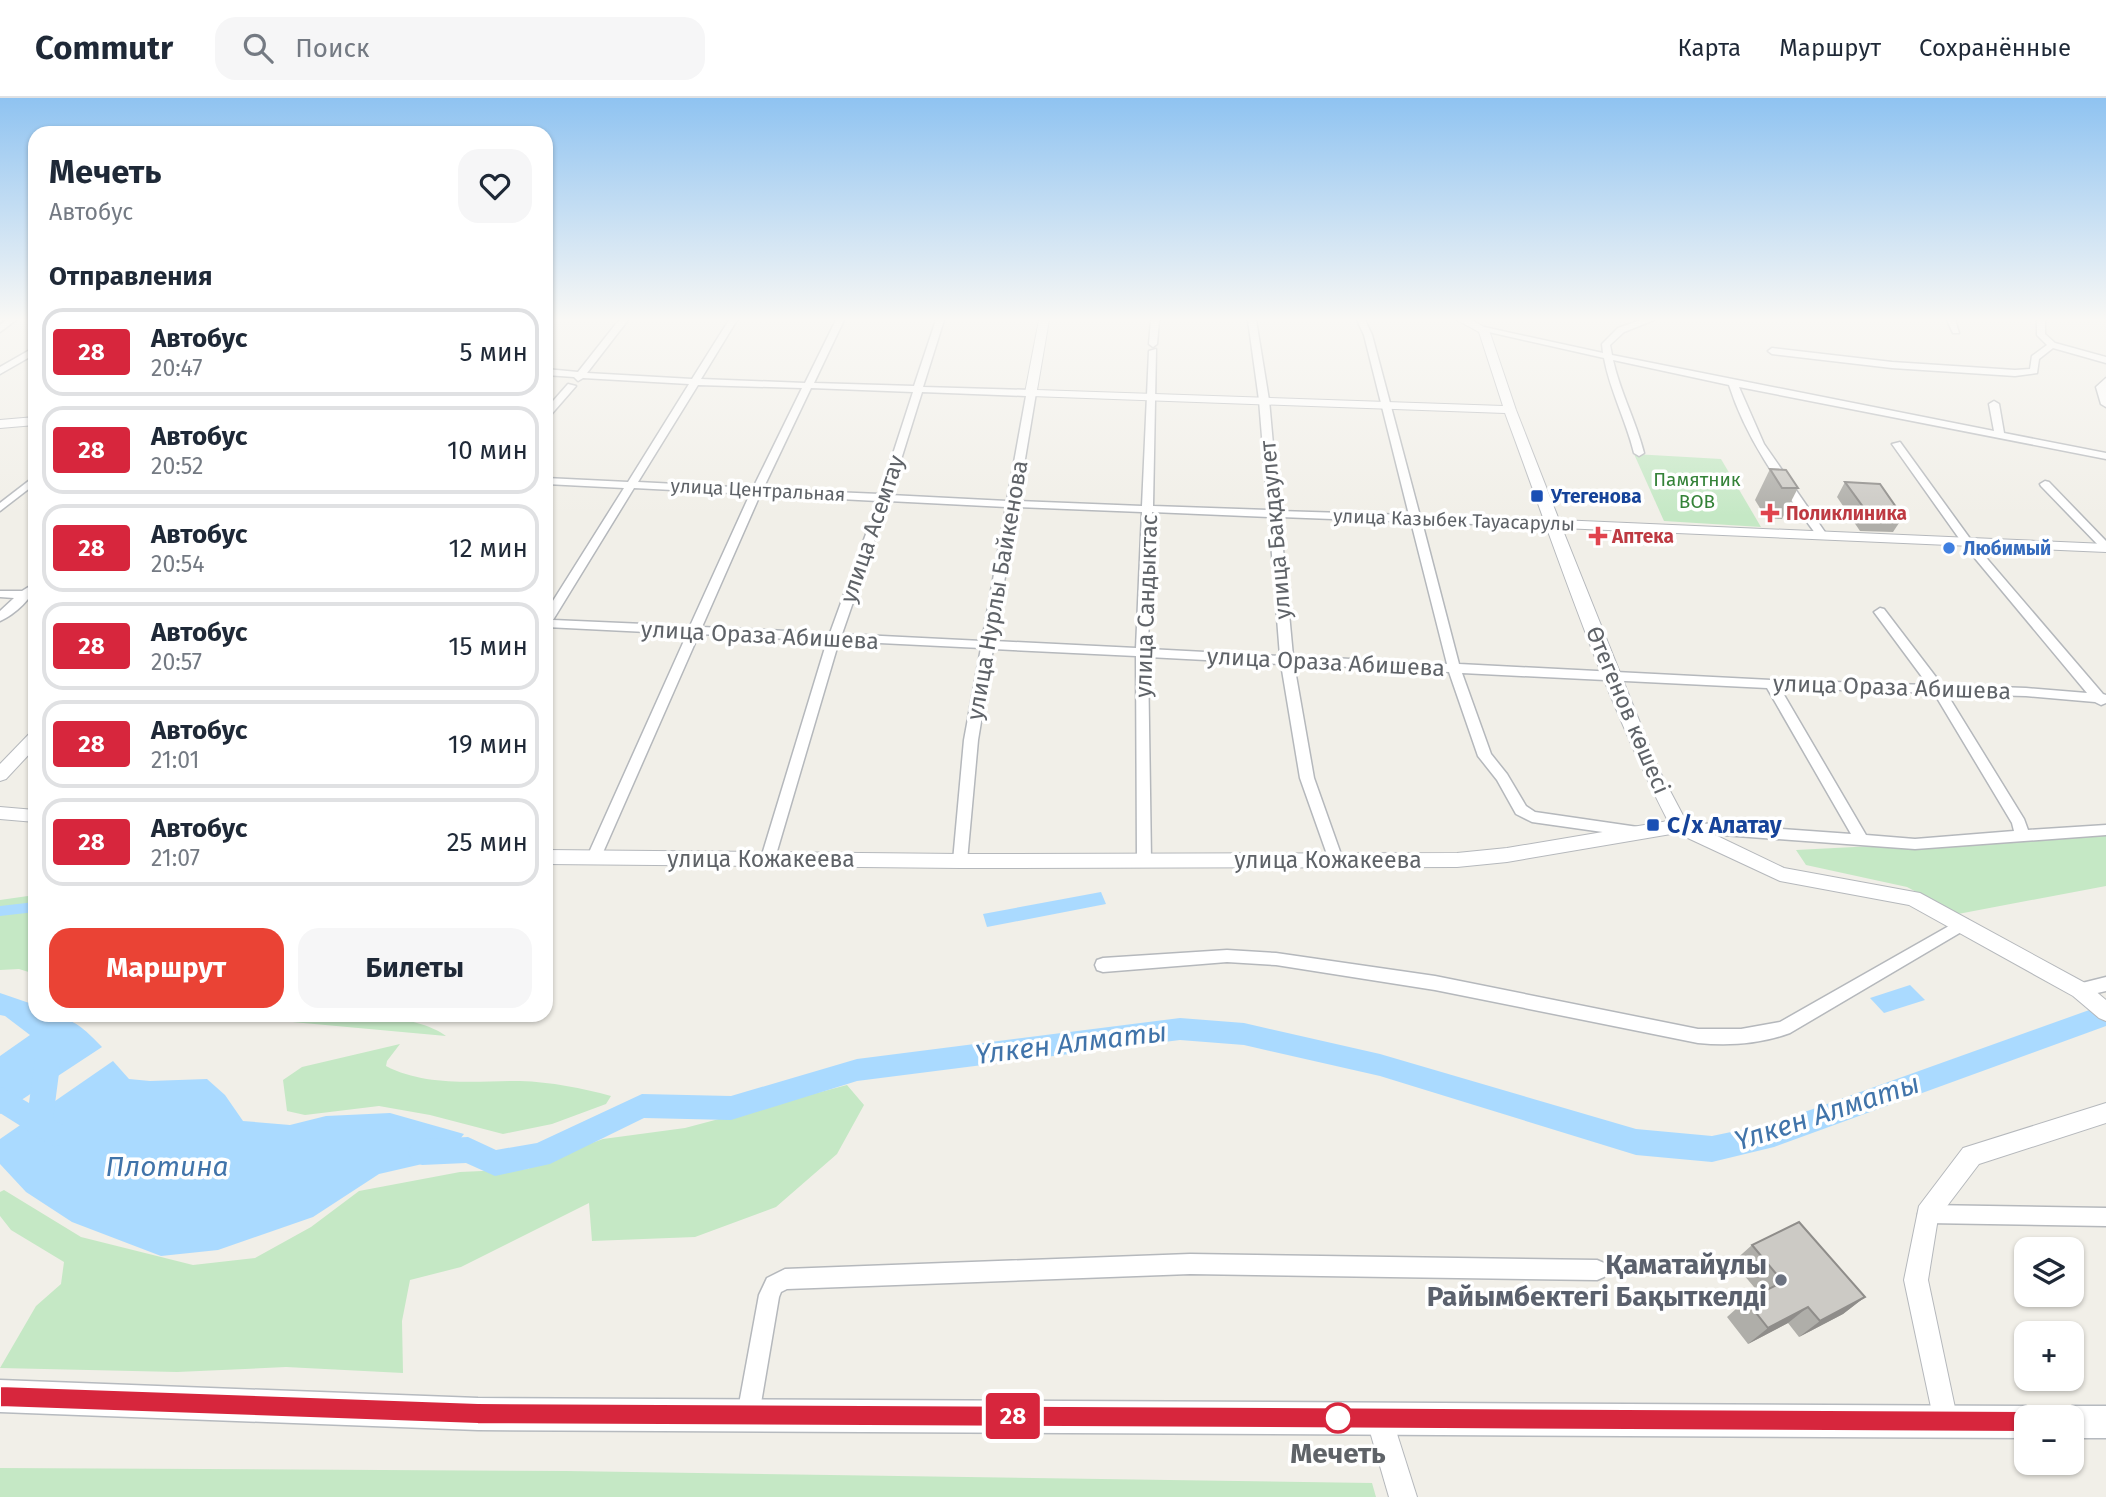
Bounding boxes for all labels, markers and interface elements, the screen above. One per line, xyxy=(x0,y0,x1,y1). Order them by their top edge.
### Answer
search box xyxy=(215,17,705,80)
text: Commutr xyxy=(35,28,173,68)
icon: search xyxy=(239,29,277,67)
text: Поиск xyxy=(295,33,369,64)
text: Карта xyxy=(1678,34,1741,62)
text: Маршрут xyxy=(1779,34,1881,62)
text: Сохранённые xyxy=(1919,34,2071,62)
button: heart xyxy=(458,149,532,223)
text: Мечеть xyxy=(49,152,162,192)
text: Автобус xyxy=(49,198,133,226)
text: Отправления xyxy=(49,261,212,292)
text: Автобус xyxy=(151,323,248,354)
text: 5 мин xyxy=(460,337,528,368)
text: 28 xyxy=(78,338,105,366)
text: 20:47 xyxy=(151,354,203,382)
text: Автобус xyxy=(151,421,248,452)
text: 10 мин xyxy=(447,435,528,466)
text: 28 xyxy=(78,436,105,464)
street label: улица Бакдаулет xyxy=(1253,439,1297,621)
street label: улица Асемтау xyxy=(834,451,911,607)
text: 20:52 xyxy=(151,452,203,480)
street label: улица Нурлы Байкенова xyxy=(960,458,1034,722)
park label: Памятник ВОВ xyxy=(1653,468,1741,513)
street label: улица Центральная xyxy=(670,474,846,506)
place label: Утегенова xyxy=(1550,485,1642,508)
marker: Утегенова xyxy=(1529,488,1545,504)
place label: Поликлиника xyxy=(1786,502,1907,525)
marker: Поликлиника xyxy=(1760,503,1780,523)
street label: улица Казыбек Тауасарулы xyxy=(1333,504,1575,536)
street label: улица Сандыктас xyxy=(1129,514,1163,698)
text: Автобус xyxy=(151,519,248,550)
place label: Аптека xyxy=(1611,525,1674,548)
marker: Аптека xyxy=(1590,528,1606,544)
text: 12 мин xyxy=(449,533,528,564)
text: 28 xyxy=(78,534,105,562)
place label: Любимый xyxy=(1963,537,2051,560)
marker: Любимый xyxy=(1941,540,1957,556)
text: 20:54 xyxy=(151,550,205,578)
street label: улица Ораза Абишева xyxy=(640,615,880,655)
text: Автобус xyxy=(151,617,248,648)
street label: Өтегенов көшесі xyxy=(1580,622,1676,798)
text: 15 мин xyxy=(448,631,528,662)
text: 28 xyxy=(78,632,105,660)
street label: улица Ораза Абишева xyxy=(1206,642,1446,682)
text: 20:57 xyxy=(151,648,202,676)
street label: улица Ораза Абишева xyxy=(1772,669,2012,705)
text: Автобус xyxy=(151,715,248,746)
text: 19 мин xyxy=(448,729,528,760)
text: 28 xyxy=(78,730,105,758)
text: 21:01 xyxy=(151,746,200,774)
place label: С/х Алатау xyxy=(1667,811,1783,839)
text: Автобус xyxy=(151,813,248,844)
marker: С/х Алатау xyxy=(1645,817,1661,833)
text: 25 мин xyxy=(447,827,528,858)
text: 28 xyxy=(78,828,105,856)
text: 21:07 xyxy=(151,844,200,872)
street label: улица Кожакеева xyxy=(667,845,855,873)
street label: улица Кожакеева xyxy=(1234,846,1422,874)
button: Маршрут xyxy=(49,928,284,1008)
button: Билеты xyxy=(298,928,532,1008)
water label: Үлкен Алматы xyxy=(973,1015,1169,1071)
water label: Үлкен Алматы xyxy=(1730,1067,1924,1157)
water label: Плотина xyxy=(105,1150,229,1183)
map controls xyxy=(2014,1237,2084,1475)
button: layers xyxy=(2014,1237,2084,1307)
place label: Қаматайұлы Райымбектегі Бақыткелді xyxy=(1427,1248,1767,1313)
marker: Қаматайұлы Райымбектегі Бақыткелді xyxy=(1773,1272,1789,1288)
button: + xyxy=(2014,1321,2084,1391)
line badge: 28 xyxy=(982,1393,1044,1439)
text: 28 xyxy=(1000,1402,1026,1430)
marker: Мечеть xyxy=(1323,1403,1353,1433)
button: − xyxy=(2014,1405,2084,1475)
place label: Мечеть xyxy=(1290,1437,1386,1470)

